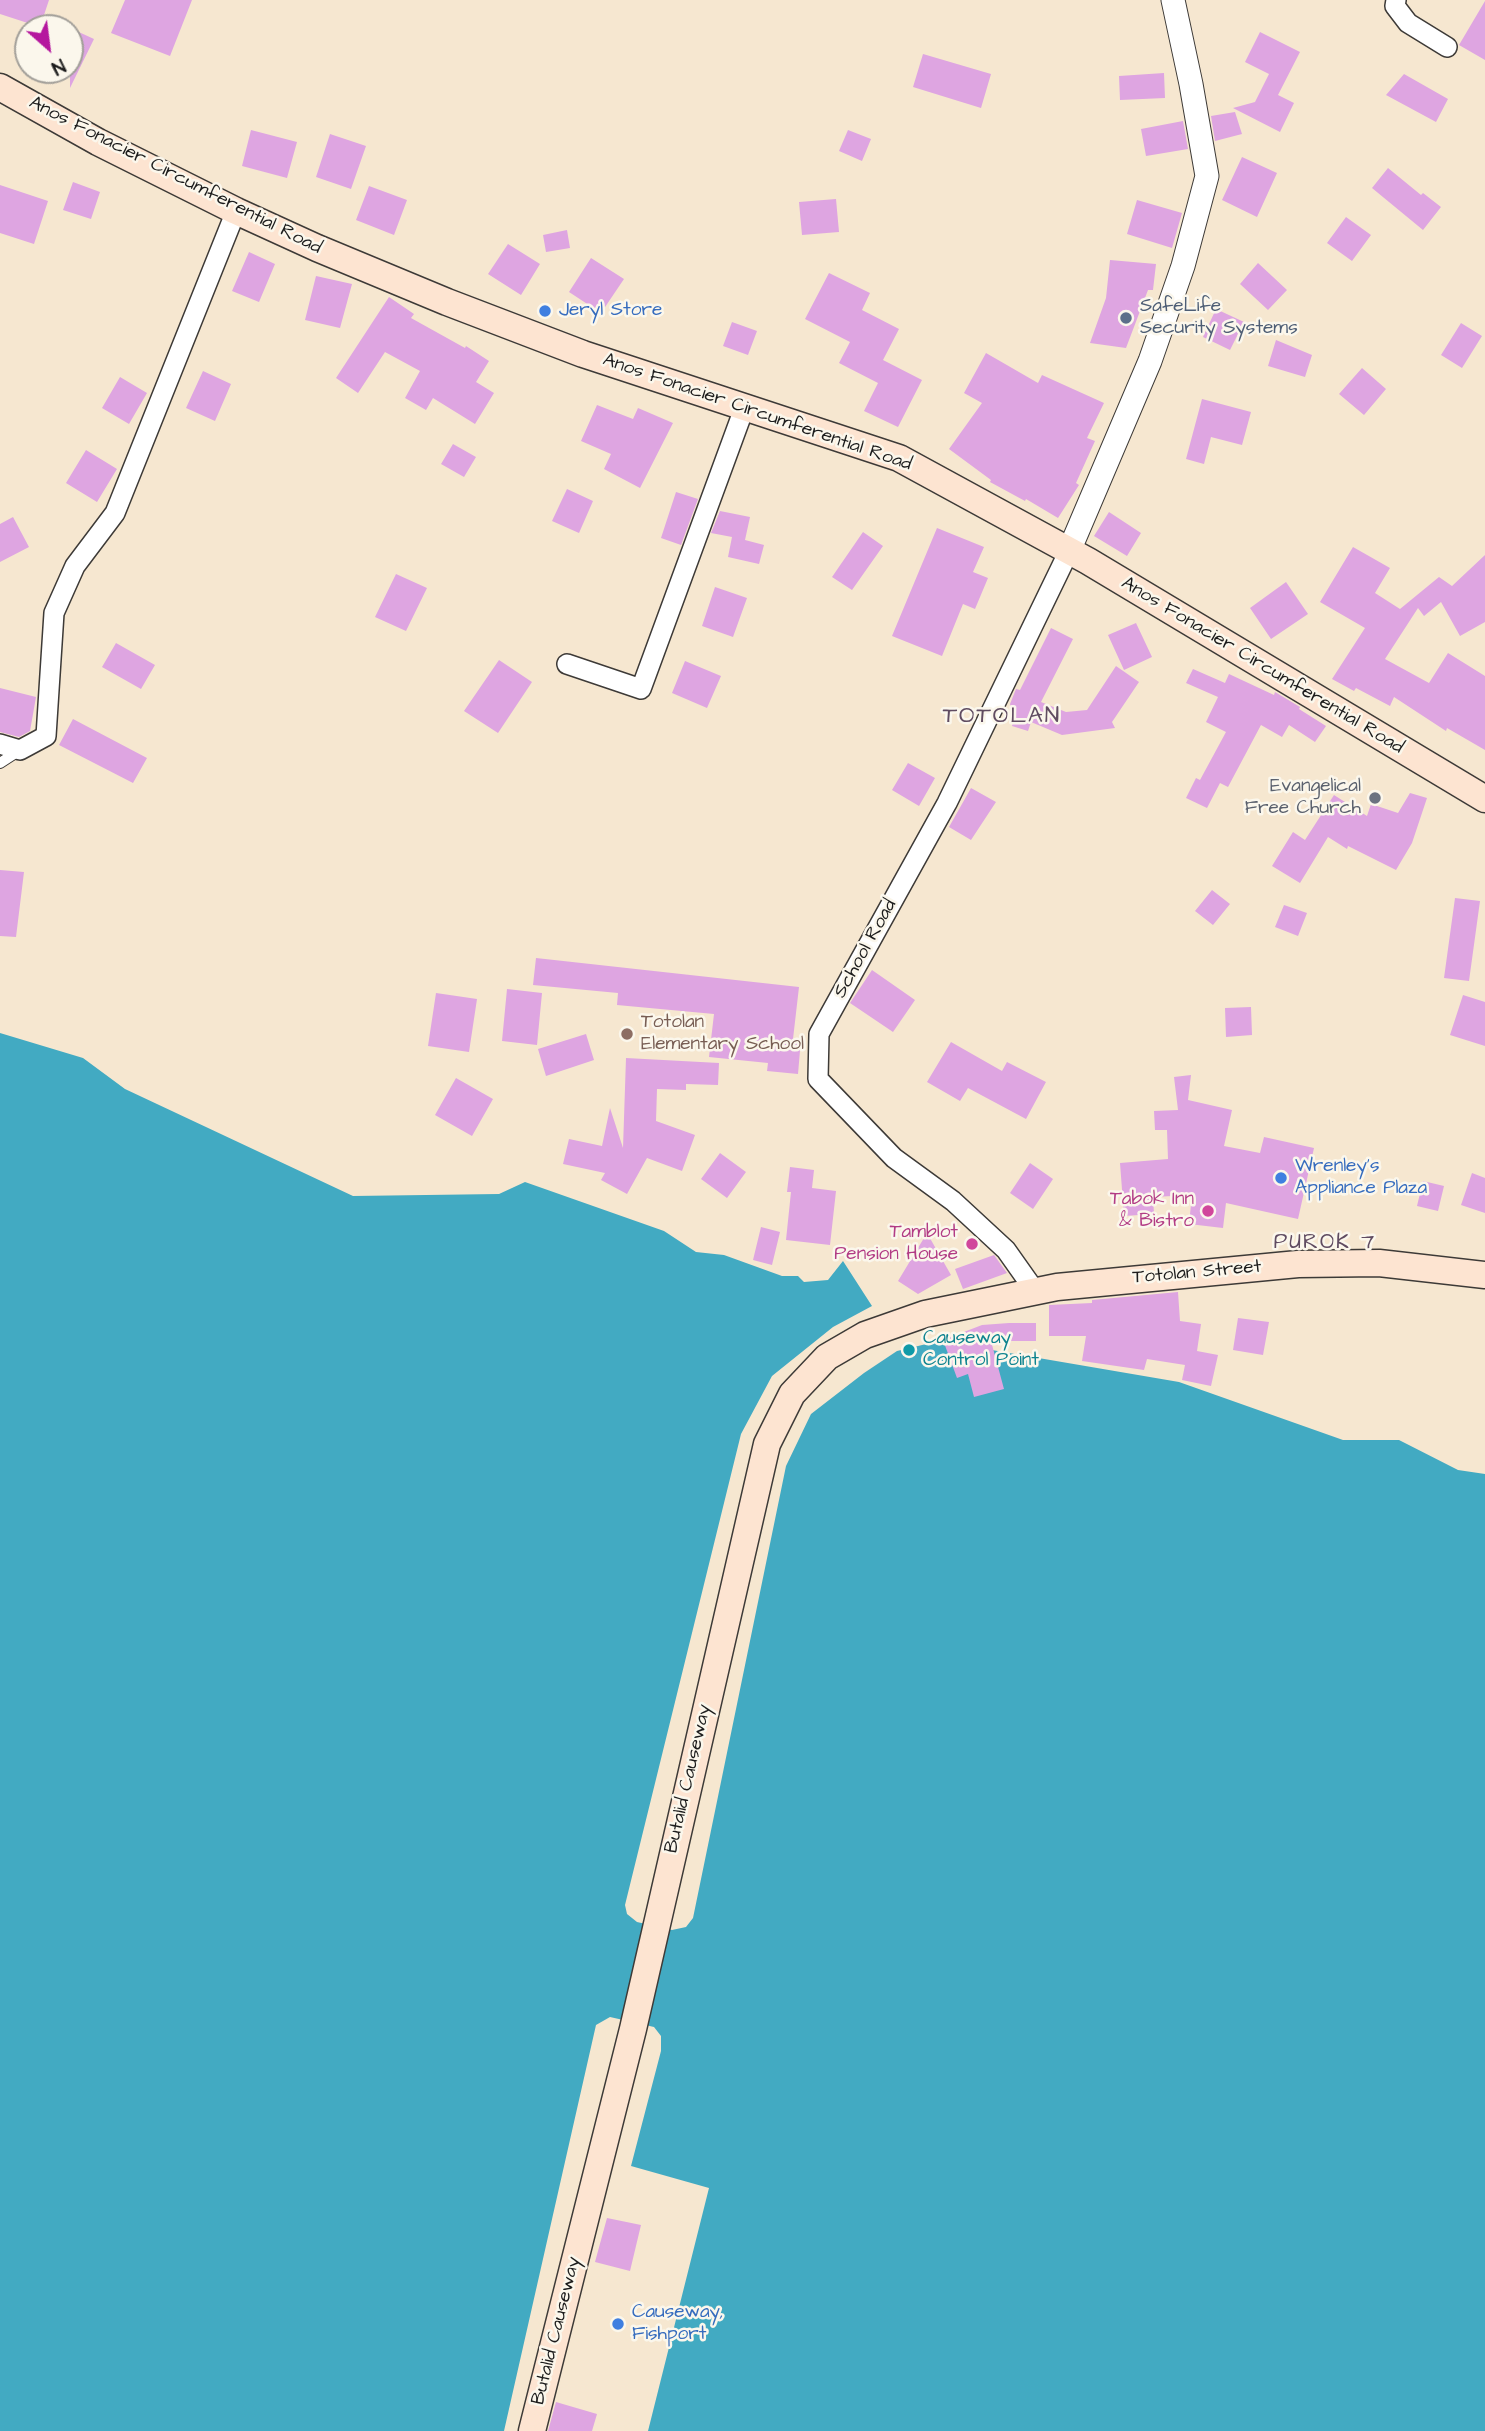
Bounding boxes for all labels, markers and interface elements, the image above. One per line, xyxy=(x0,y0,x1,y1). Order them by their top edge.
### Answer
north arrow xyxy=(14,14,84,84)
text: N xyxy=(47,51,70,81)
street label: Anos Fonacier Circumferential Road xyxy=(25,92,325,260)
place label: SafeLife Security Systems xyxy=(1140,296,1298,340)
place label: Jeryl Store xyxy=(559,300,662,322)
marker: Jeryl Store xyxy=(537,303,553,319)
marker: SafeLife Security Systems xyxy=(1118,310,1134,326)
street label: Anos Fonacier Circumferential Road xyxy=(599,349,915,477)
street label: Anos Fonacier Circumferential Road xyxy=(1117,572,1407,760)
district label: TOTOLAN xyxy=(944,703,1060,731)
place label: Evangelical Free Church xyxy=(1245,776,1361,820)
marker: Evangelical Free Church xyxy=(1367,790,1383,806)
street label: School Road xyxy=(830,896,902,1002)
place label: Totolan Elementary School xyxy=(641,1012,804,1056)
marker: Totolan Elementary School xyxy=(619,1026,635,1042)
place label: Wrenley's Appliance Plaza xyxy=(1295,1156,1427,1200)
marker: Wrenley's Appliance Plaza xyxy=(1273,1170,1289,1186)
place label: Tabok Inn & Bistro xyxy=(1110,1189,1194,1233)
marker: Tabok Inn & Bistro xyxy=(1200,1203,1216,1219)
place label: Tamblot Pension House xyxy=(834,1222,958,1266)
district label: PUROK 7 xyxy=(1275,1231,1375,1257)
marker: Tamblot Pension House xyxy=(964,1236,980,1252)
street label: Totolan Street xyxy=(1132,1256,1262,1290)
place label: Causeway Control Point xyxy=(923,1328,1039,1372)
marker: Causeway Control Point xyxy=(901,1342,917,1358)
street label: Butalid Causeway xyxy=(661,1703,717,1855)
street label: Butalid Causeway xyxy=(528,2255,586,2407)
place label: Causeway, Fishport xyxy=(632,2302,723,2346)
marker: Causeway, Fishport xyxy=(610,2316,626,2332)

